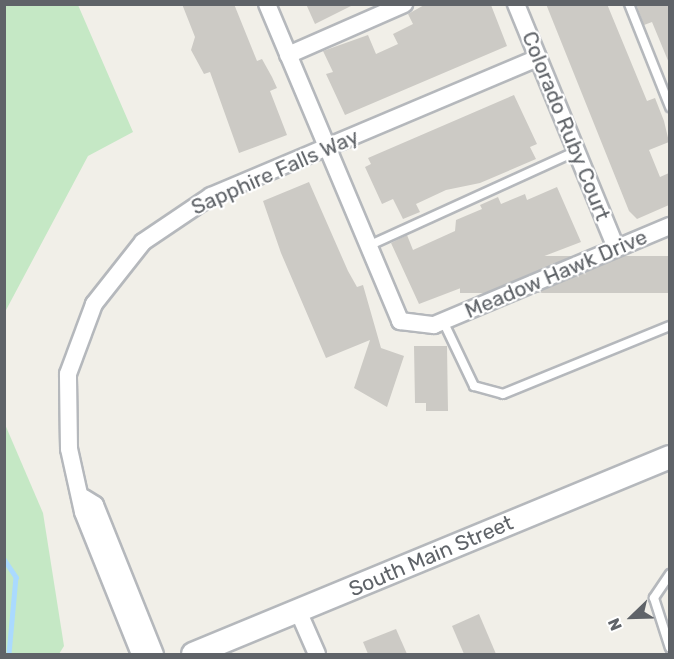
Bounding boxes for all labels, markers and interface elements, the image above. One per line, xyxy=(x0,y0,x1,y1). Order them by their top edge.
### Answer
street label: Colorado Ruby Court xyxy=(516,27,616,225)
street label: Sapphire Falls Way xyxy=(187,124,363,220)
street label: Meadow Hawk Drive xyxy=(461,224,651,324)
street label: South Main Street xyxy=(345,510,517,602)
north arrow xyxy=(602,587,662,647)
text: N xyxy=(604,615,626,633)

